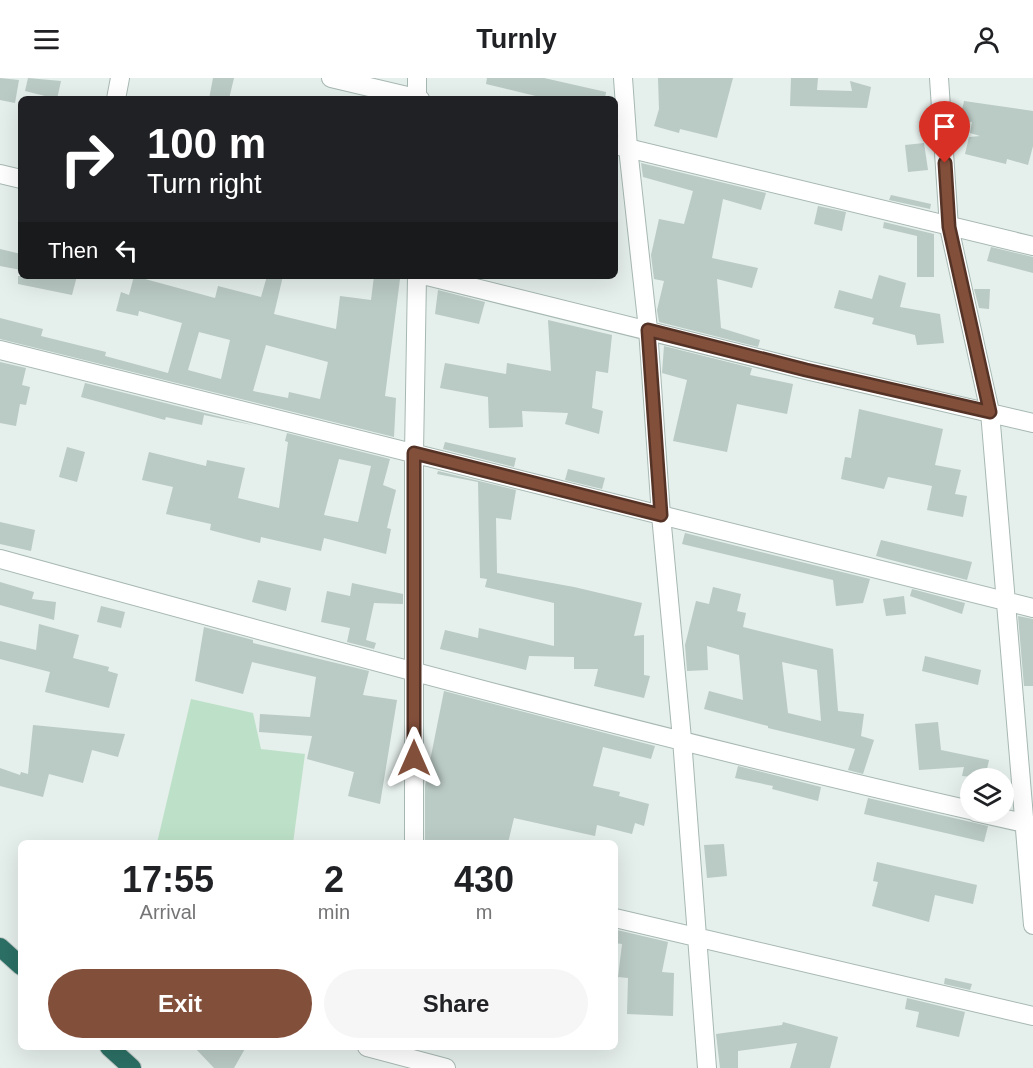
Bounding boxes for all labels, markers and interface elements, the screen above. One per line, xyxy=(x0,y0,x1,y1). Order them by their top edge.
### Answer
icon: menu xyxy=(30,23,63,56)
icon: person xyxy=(970,23,1003,56)
text: Turnly xyxy=(476,24,557,54)
pin xyxy=(919,101,970,163)
icon: arrive xyxy=(928,110,961,143)
icon: right xyxy=(48,120,126,198)
text: 100 m xyxy=(147,120,266,167)
text: Turn right xyxy=(147,169,262,199)
icon: left xyxy=(110,234,143,267)
text: Then xyxy=(48,238,98,263)
position arrow xyxy=(382,726,446,790)
map controls xyxy=(960,768,1014,822)
button: layers xyxy=(960,768,1014,822)
text: 17:55 xyxy=(122,859,214,900)
text: 2 xyxy=(324,859,344,900)
text: 430 xyxy=(454,859,514,900)
text: Arrival xyxy=(140,901,196,923)
text: min xyxy=(318,901,350,923)
text: m xyxy=(476,901,492,923)
button: Exit xyxy=(48,969,312,1038)
button: Share xyxy=(324,969,588,1038)

